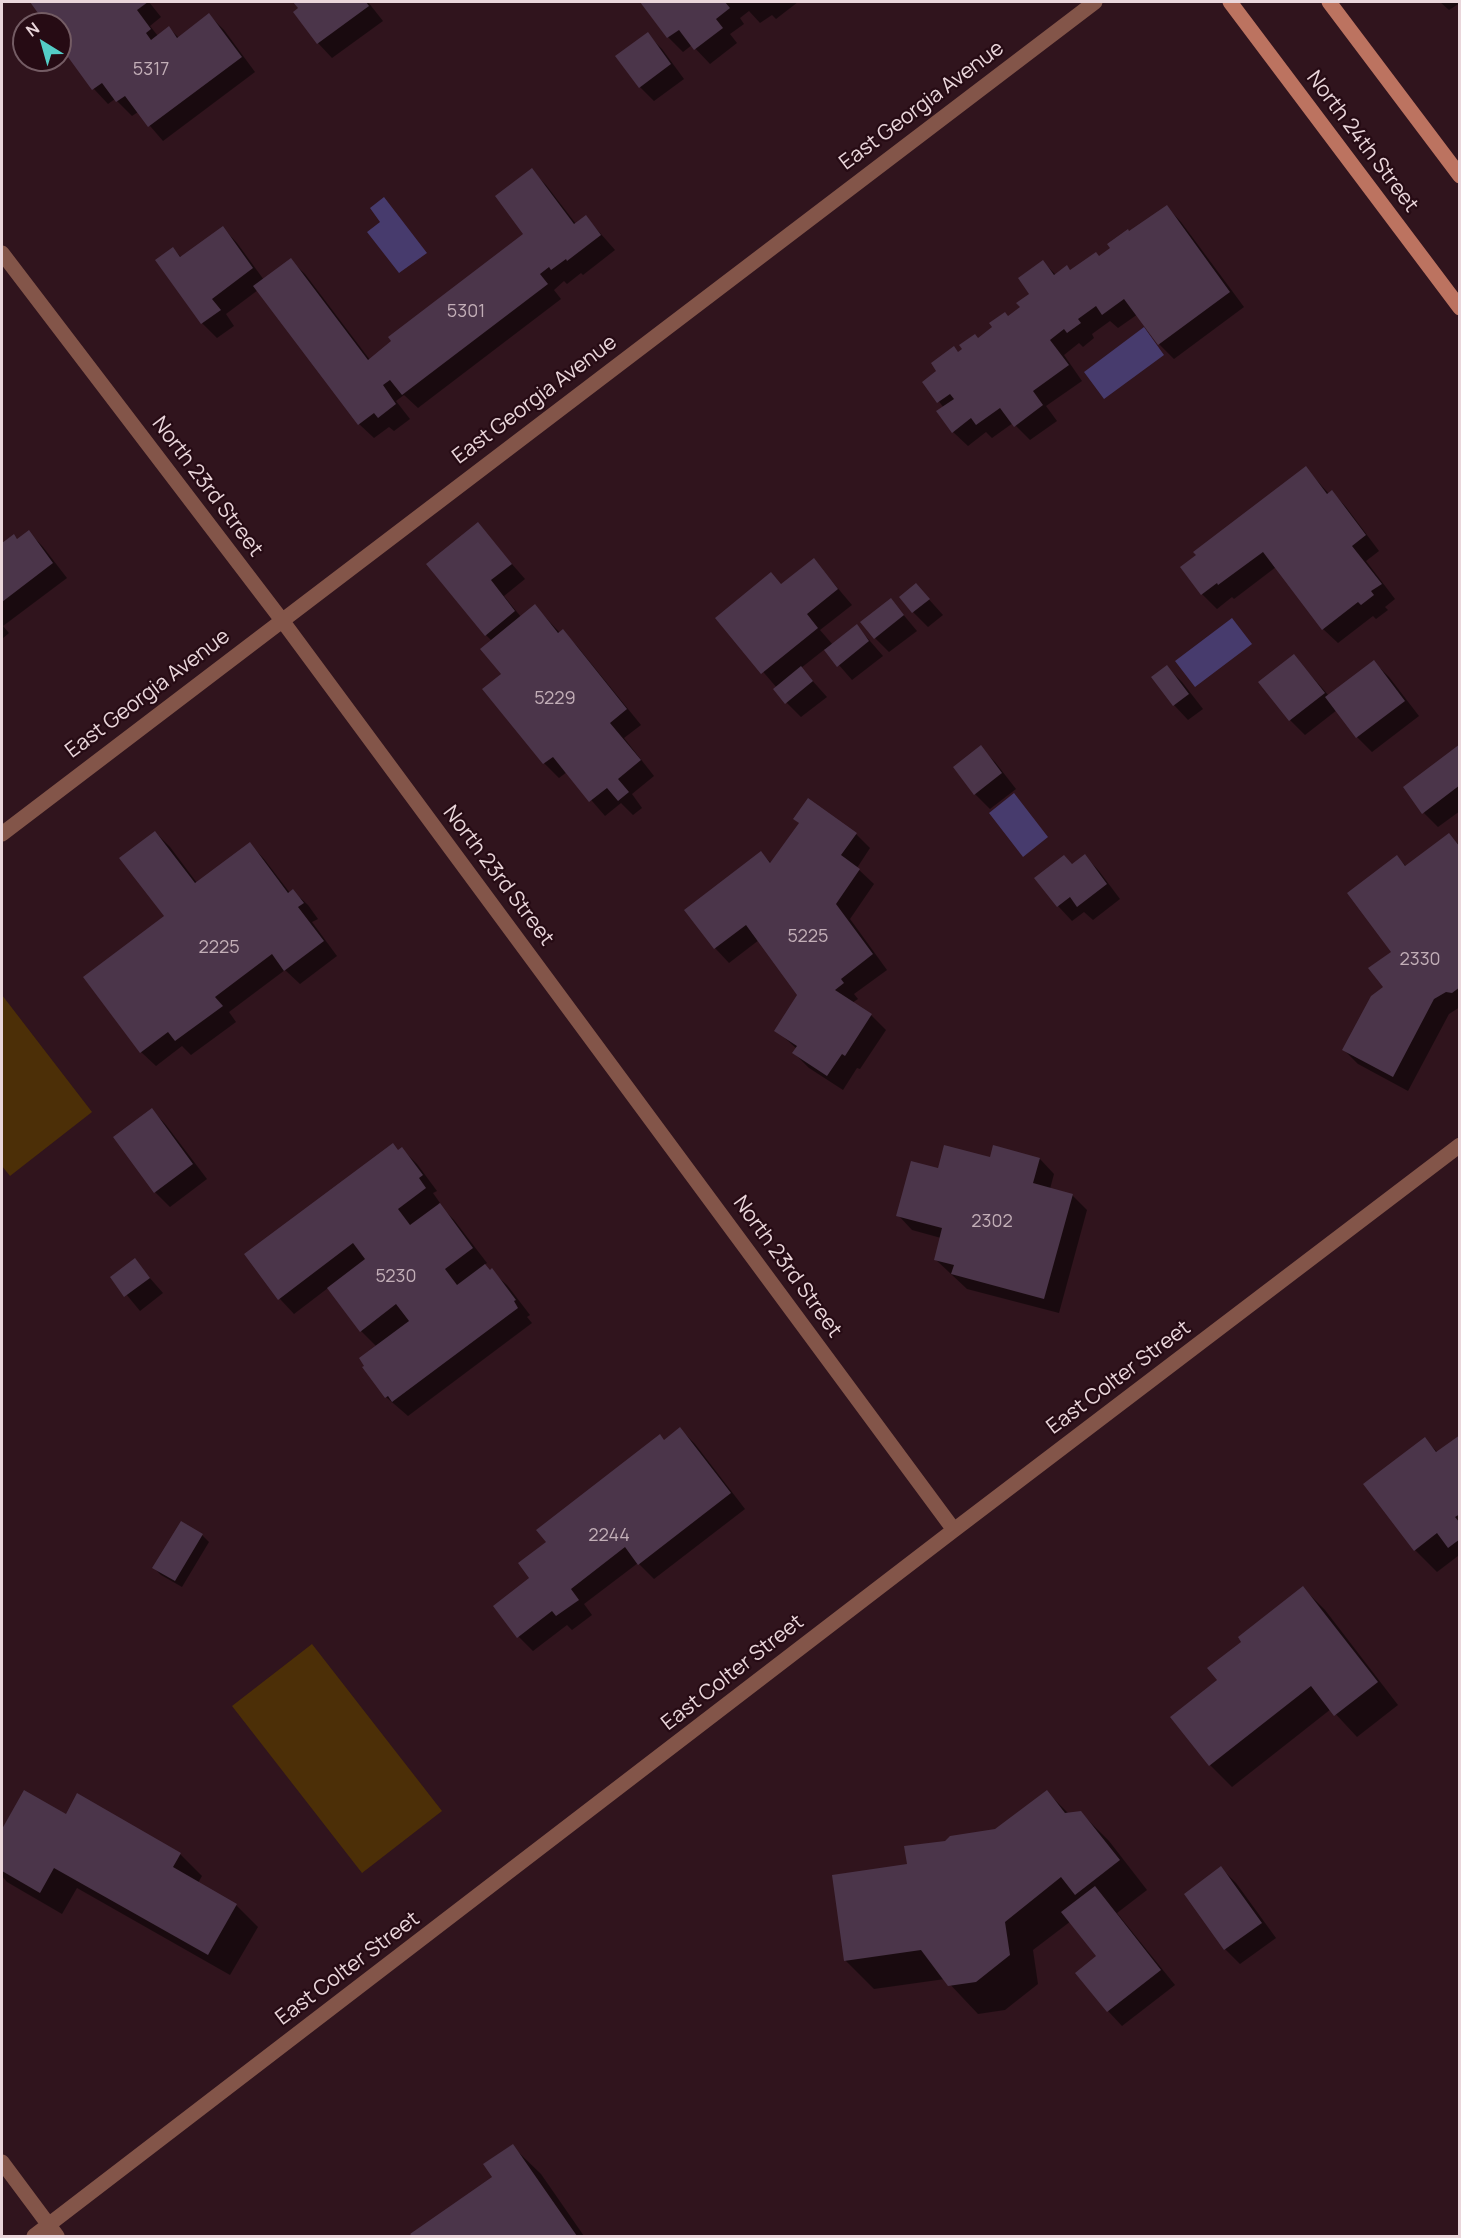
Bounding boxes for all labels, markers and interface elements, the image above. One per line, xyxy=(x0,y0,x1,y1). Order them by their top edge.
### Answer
north arrow xyxy=(12,12,72,72)
text: N xyxy=(21,17,44,41)
street label: East Georgia Avenue xyxy=(835,36,1009,176)
house number: 5317 xyxy=(133,59,169,81)
street label: North 24th Street xyxy=(1301,66,1423,218)
house number: 5301 xyxy=(447,301,485,323)
street label: East Georgia Avenue xyxy=(448,330,622,470)
street label: North 23rd Street xyxy=(146,412,268,562)
street label: East Georgia Avenue xyxy=(61,624,235,764)
house number: 5229 xyxy=(534,688,576,710)
street label: North 23rd Street xyxy=(437,801,559,951)
house number: 5225 xyxy=(788,926,828,948)
house number: 2225 xyxy=(198,937,240,959)
house number: 2330 xyxy=(1399,949,1441,971)
street label: North 23rd Street xyxy=(727,1191,847,1343)
house number: 2302 xyxy=(971,1211,1013,1233)
house number: 5230 xyxy=(375,1266,417,1288)
street label: East Colter Street xyxy=(1042,1316,1196,1440)
house number: 2244 xyxy=(588,1525,630,1547)
street label: East Colter Street xyxy=(657,1610,809,1736)
street label: East Colter Street xyxy=(271,1907,425,2031)

